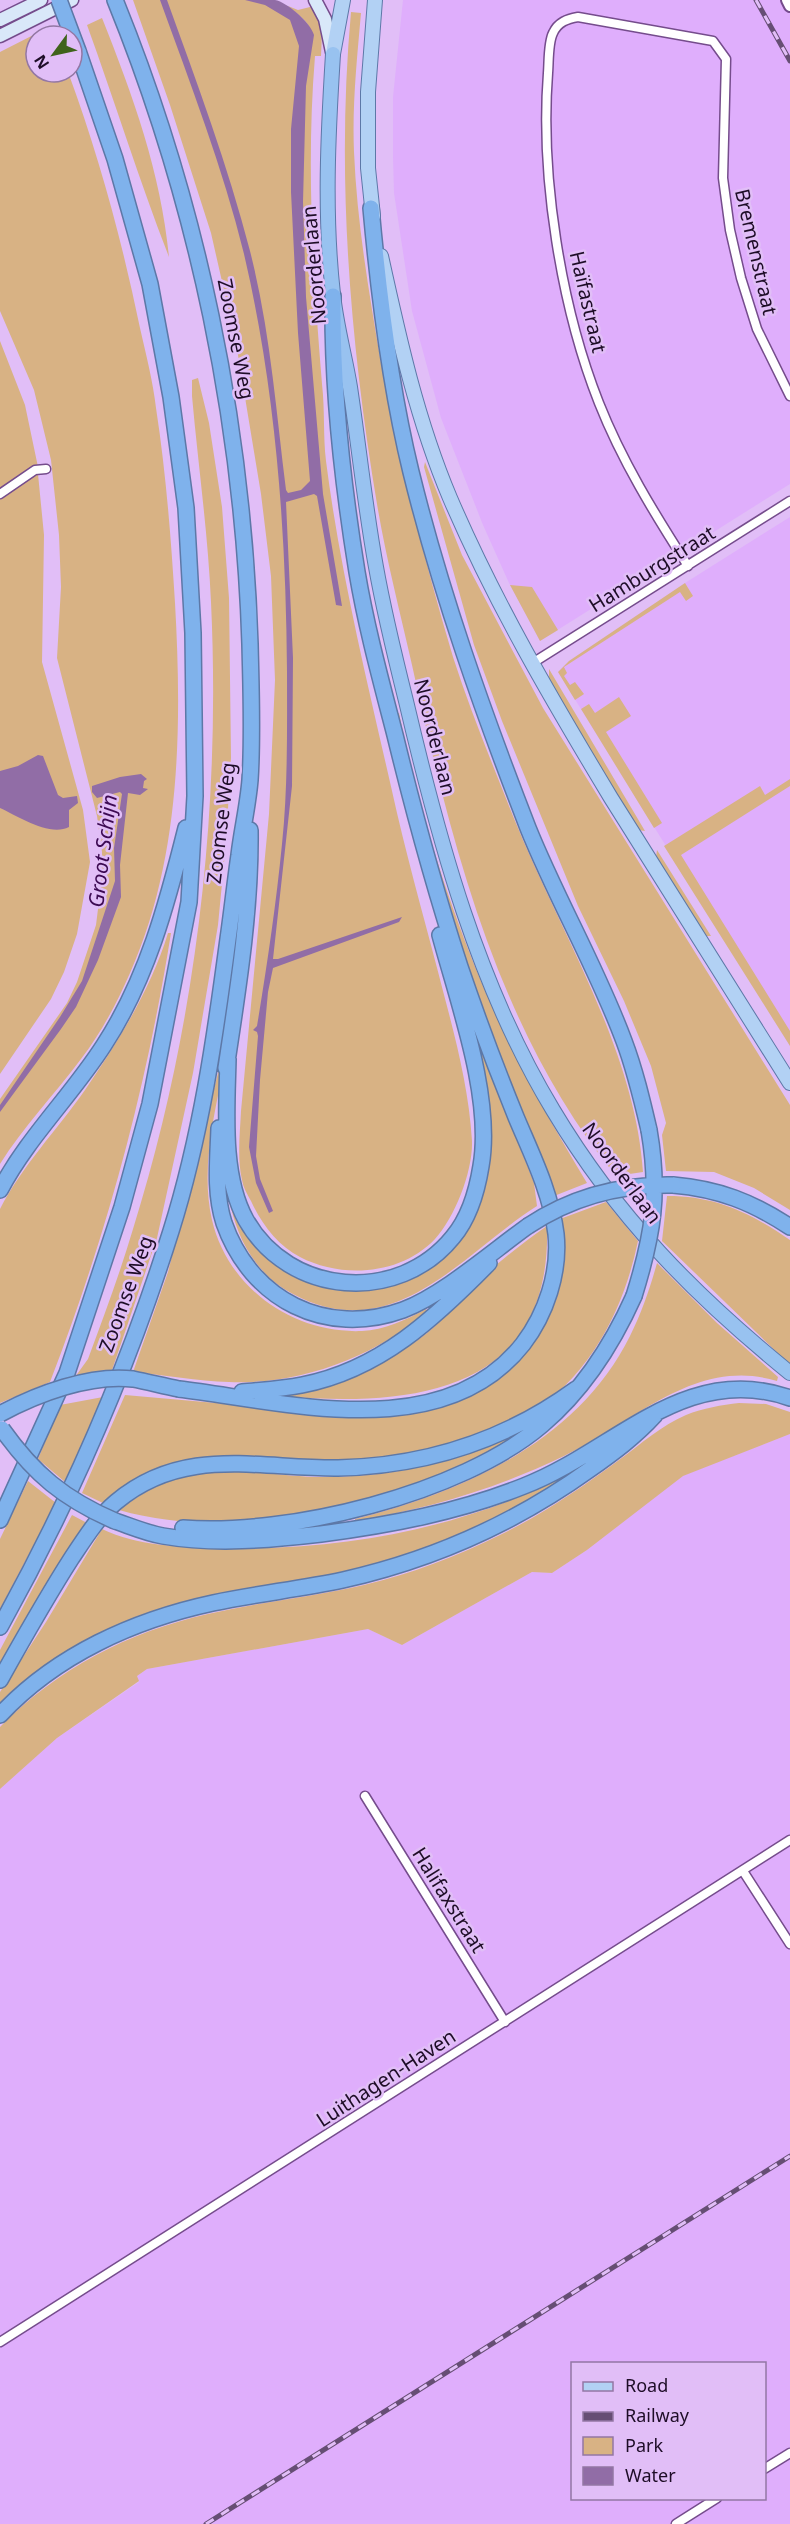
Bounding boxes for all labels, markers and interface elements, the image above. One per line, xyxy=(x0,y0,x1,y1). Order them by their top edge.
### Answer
north arrow xyxy=(24,24,84,84)
text: N xyxy=(29,51,54,74)
street label: Bremenstraat xyxy=(729,186,784,318)
street label: Noorderlaan xyxy=(295,205,332,326)
street label: Haïfastraat xyxy=(564,248,613,355)
street label: Zoomse Weg xyxy=(212,276,261,401)
street label: Hamburgstraat xyxy=(583,519,720,618)
street label: Noorderlaan xyxy=(408,676,463,798)
street label: Zoomse Weg xyxy=(200,761,241,885)
water label: Groot Schijn xyxy=(81,793,123,909)
street label: Noorderlaan xyxy=(576,1117,668,1229)
street label: Zoomse Weg xyxy=(92,1232,159,1356)
street label: Halifaxstraat xyxy=(406,1842,493,1958)
street label: Luithagen-Haven xyxy=(311,2022,461,2133)
legend xyxy=(571,2362,766,2500)
text: Road xyxy=(625,2373,668,2397)
text: Railway xyxy=(625,2403,690,2427)
text: Park xyxy=(625,2433,663,2457)
text: Water xyxy=(625,2463,676,2487)

